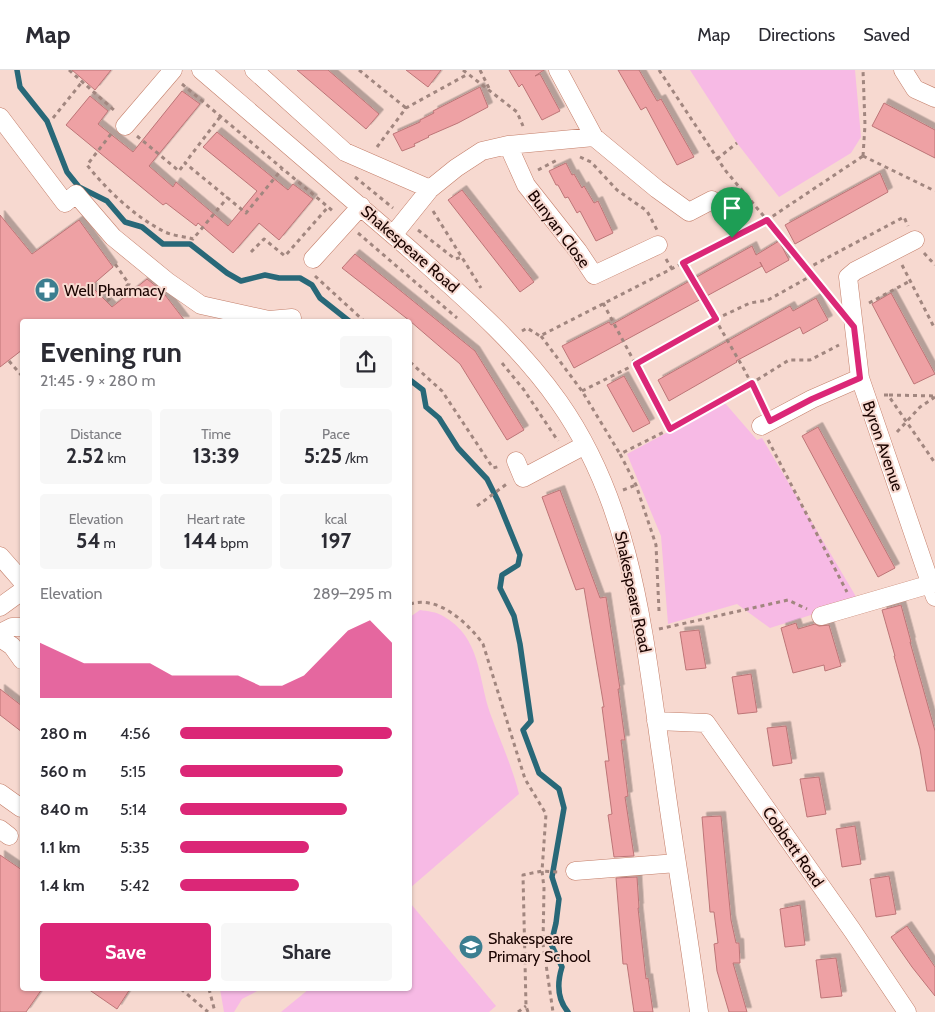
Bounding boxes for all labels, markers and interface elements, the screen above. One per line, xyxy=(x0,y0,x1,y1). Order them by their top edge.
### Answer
text: Map xyxy=(25,20,71,49)
text: Map xyxy=(697,24,730,46)
text: Directions xyxy=(758,24,835,46)
text: Saved xyxy=(863,24,910,46)
street label: Bunyan Close xyxy=(524,187,594,271)
pin xyxy=(711,187,753,238)
icon: arrive xyxy=(718,194,746,222)
street label: Shakespeare Road xyxy=(357,201,463,297)
pharmacy icon: Well Pharmacy xyxy=(34,277,60,303)
place label: Well Pharmacy xyxy=(64,281,165,300)
text: Evening run xyxy=(40,335,182,369)
button: share xyxy=(340,336,392,388)
text: 21:45 · 9 × 280 m xyxy=(40,371,156,390)
street label: Byron Avenue xyxy=(859,398,907,494)
text: Distance xyxy=(70,425,122,443)
text: Time xyxy=(201,425,231,443)
text: Pace xyxy=(322,425,350,443)
text: 2.52 xyxy=(66,443,104,468)
text: 13:39 xyxy=(193,443,239,468)
text: 5:25 xyxy=(304,443,342,468)
text: km xyxy=(104,449,126,467)
text: /km xyxy=(342,449,368,467)
text: Elevation xyxy=(69,510,123,528)
text: Heart rate xyxy=(187,510,245,528)
text: kcal xyxy=(325,510,347,528)
text: 54 xyxy=(76,528,100,553)
text: 144 xyxy=(184,528,217,553)
text: 197 xyxy=(321,528,351,553)
street label: Shakespeare Road xyxy=(611,530,655,654)
text: m xyxy=(100,534,116,552)
text: bpm xyxy=(217,534,248,552)
text: Elevation xyxy=(40,584,103,603)
text: 289–295 m xyxy=(313,584,392,603)
text: 280 m xyxy=(40,724,87,743)
text: 4:56 xyxy=(120,724,150,743)
text: 560 m xyxy=(40,762,86,781)
text: 5:15 xyxy=(120,762,146,781)
text: 840 m xyxy=(40,800,88,819)
text: 5:14 xyxy=(120,800,146,819)
street label: Cobbett Road xyxy=(758,803,828,891)
text: 1.1 km xyxy=(40,838,80,857)
text: 5:35 xyxy=(120,838,149,857)
text: 1.4 km xyxy=(40,876,85,895)
text: 5:42 xyxy=(120,876,150,895)
button: Save xyxy=(40,923,211,981)
button: Share xyxy=(221,923,392,981)
place label: Shakespeare Primary School xyxy=(488,929,591,966)
school or university icon: Shakespeare Primary School xyxy=(458,934,484,960)

